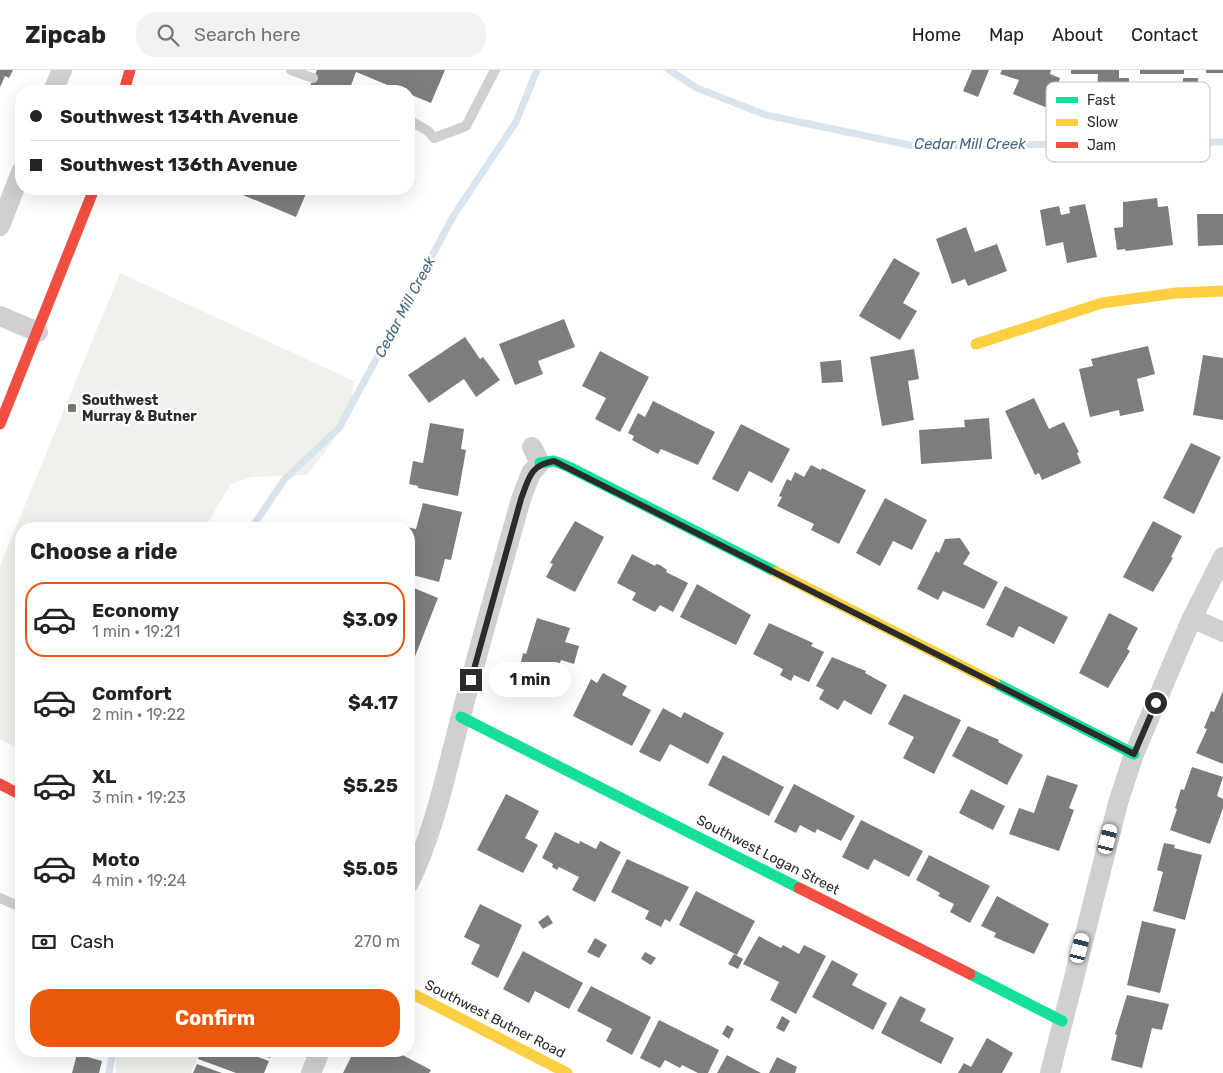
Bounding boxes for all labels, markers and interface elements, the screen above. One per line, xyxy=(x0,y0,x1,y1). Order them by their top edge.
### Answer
search box xyxy=(136,12,486,57)
text: Zipcab xyxy=(25,21,106,49)
icon: search xyxy=(154,21,182,49)
text: Search here xyxy=(194,23,301,46)
text: Home xyxy=(912,24,961,46)
text: Map xyxy=(989,24,1024,46)
text: About xyxy=(1052,24,1103,46)
text: Contact xyxy=(1131,24,1198,46)
legend xyxy=(1046,82,1210,162)
text: Fast xyxy=(1087,92,1116,109)
text: Southwest 134th Avenue xyxy=(60,105,298,128)
text: Slow xyxy=(1087,114,1118,131)
water label: Cedar Mill Creek xyxy=(914,135,1026,153)
text: Jam xyxy=(1087,137,1116,154)
text: Southwest 136th Avenue xyxy=(60,153,298,176)
water label: Cedar Mill Creek xyxy=(371,253,439,361)
place label: Southwest Murray & Butner xyxy=(82,392,197,425)
marker: Southwest Murray & Butner xyxy=(66,402,78,414)
text: Choose a ride xyxy=(30,538,177,565)
icon: car xyxy=(32,597,77,642)
text: Economy xyxy=(92,599,179,622)
text: $3.09 xyxy=(342,608,398,631)
text: 1 min · 19:21 xyxy=(92,622,180,641)
callout: 1 min xyxy=(488,662,571,698)
route end xyxy=(460,669,482,691)
text: 1 min xyxy=(510,670,550,689)
icon: car xyxy=(32,680,77,725)
text: Comfort xyxy=(92,682,172,705)
text: $4.17 xyxy=(348,691,398,714)
route start xyxy=(1145,692,1167,714)
text: 2 min · 19:22 xyxy=(92,705,185,724)
icon: car xyxy=(32,763,77,808)
text: XL xyxy=(92,765,116,788)
text: $5.25 xyxy=(343,774,398,797)
text: 3 min · 19:23 xyxy=(92,788,186,807)
street label: Southwest Logan Street xyxy=(694,812,843,899)
car xyxy=(1097,823,1118,855)
icon: car xyxy=(32,846,77,891)
text: Moto xyxy=(92,848,140,871)
text: $5.05 xyxy=(343,857,398,880)
text: 4 min · 19:24 xyxy=(92,871,186,890)
icon: cash xyxy=(30,928,58,956)
text: Cash xyxy=(70,930,114,953)
text: 270 m xyxy=(354,932,400,951)
car xyxy=(1069,932,1090,964)
street label: Southwest Butner Road xyxy=(422,976,568,1062)
button: Confirm xyxy=(30,989,400,1047)

